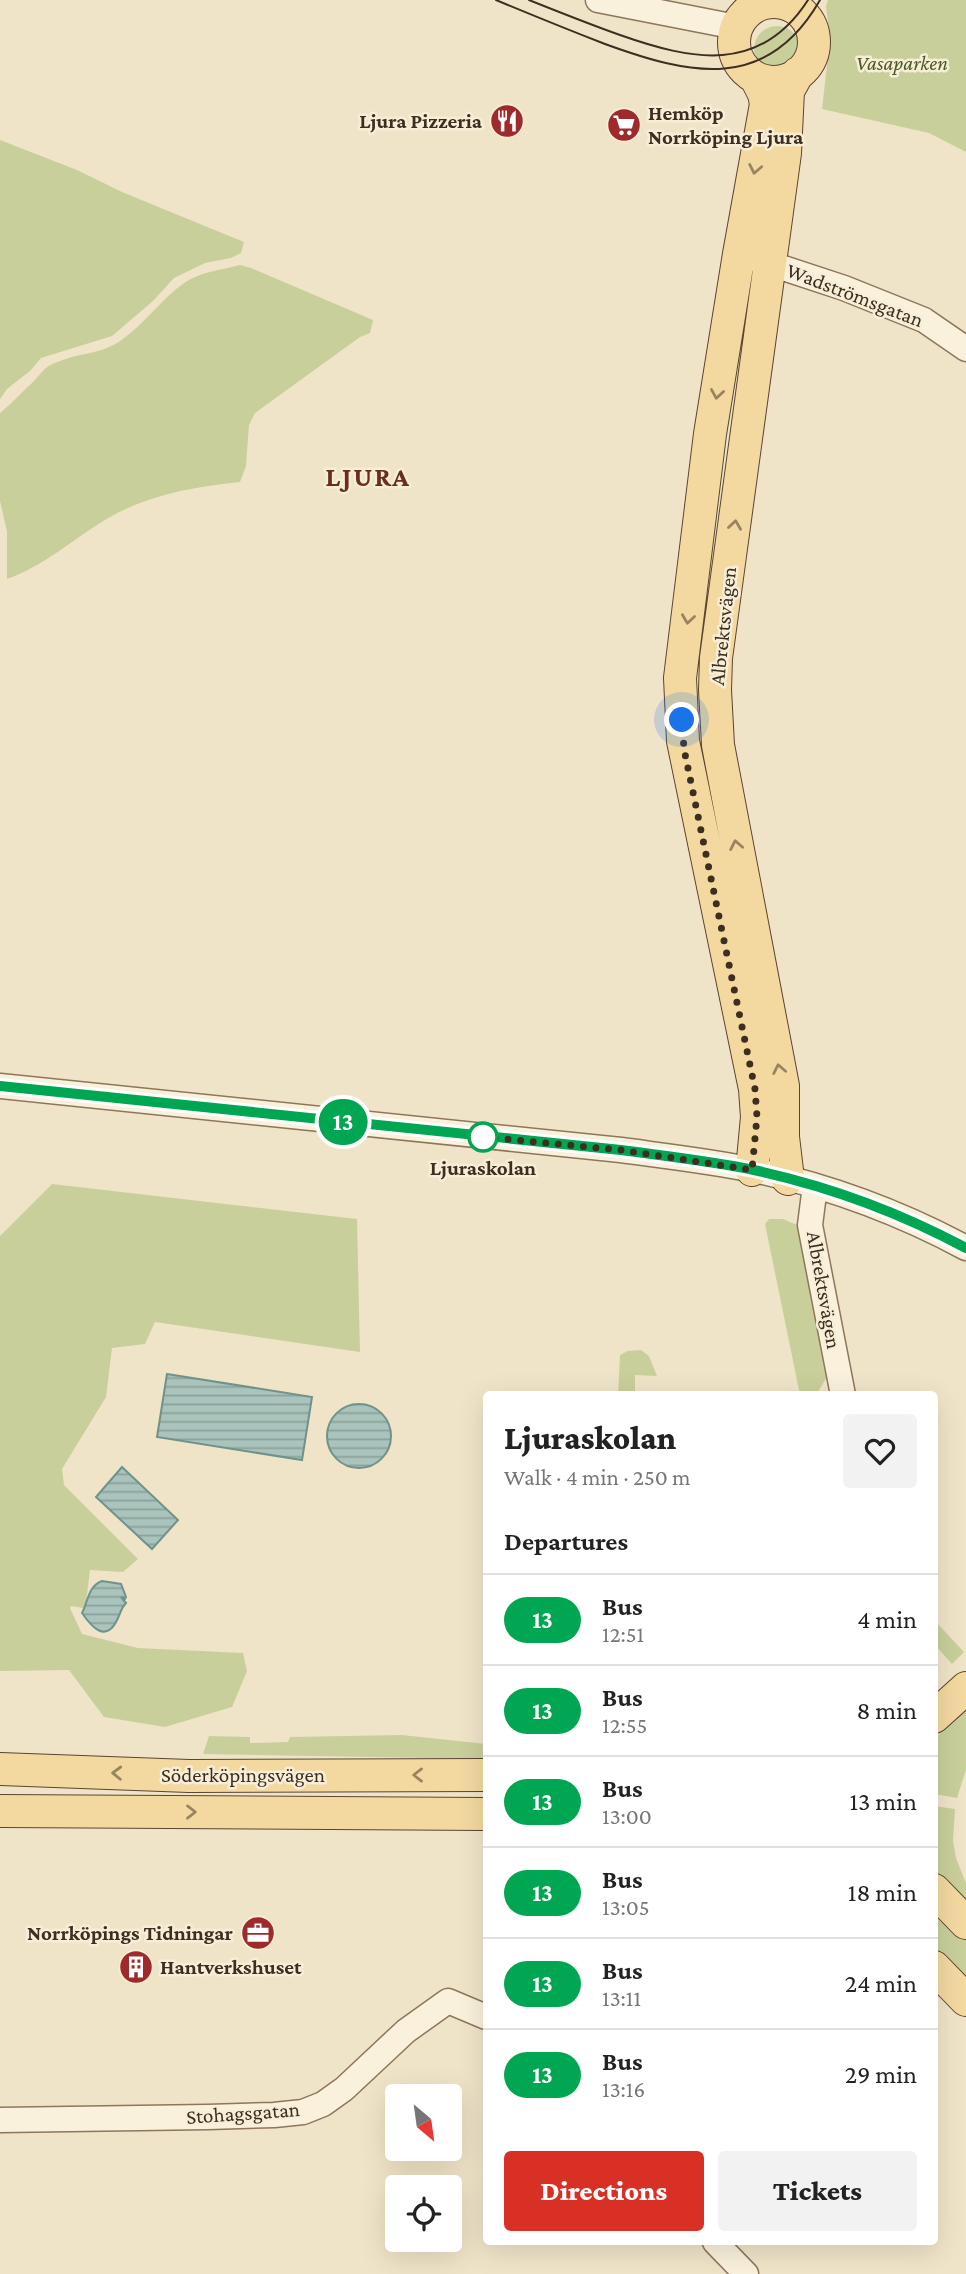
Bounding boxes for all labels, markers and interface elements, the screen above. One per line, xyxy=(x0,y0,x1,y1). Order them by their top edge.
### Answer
park label: Vasaparken xyxy=(856,51,948,75)
place label: Hemköp Norrköping Ljura xyxy=(648,101,804,149)
restaurant icon: Ljura Pizzeria xyxy=(488,102,526,140)
supermarket icon: Hemköp Norrköping Ljura xyxy=(605,106,643,144)
place label: Ljura Pizzeria xyxy=(359,109,483,133)
one-way arrow xyxy=(748,163,763,175)
street label: Wadströmsgatan xyxy=(783,258,927,332)
one-way arrow xyxy=(709,388,724,400)
district label: LJURA xyxy=(325,461,411,492)
one-way arrow xyxy=(727,519,742,531)
street label: Albrektsvägen xyxy=(705,565,741,687)
one-way arrow xyxy=(680,613,695,625)
your location xyxy=(664,702,699,737)
one-way arrow xyxy=(729,839,744,851)
one-way arrow xyxy=(773,1063,788,1075)
line badge: 13 xyxy=(312,1099,374,1145)
text: 13 xyxy=(333,1108,353,1135)
marker: Ljuraskolan xyxy=(468,1122,498,1152)
place label: Ljuraskolan xyxy=(430,1156,536,1180)
street label: Albrektsvägen xyxy=(802,1229,846,1351)
button: heart xyxy=(843,1414,917,1488)
text: Ljuraskolan xyxy=(504,1419,676,1456)
text: Walk · 4 min · 250 m xyxy=(504,1464,691,1490)
text: Departures xyxy=(504,1527,628,1556)
text: Bus xyxy=(602,1592,643,1621)
text: 4 min xyxy=(857,1605,917,1634)
text: 13 xyxy=(532,1606,553,1633)
text: 12:51 xyxy=(602,1621,644,1647)
text: Bus xyxy=(602,1683,643,1712)
text: 8 min xyxy=(856,1696,917,1725)
text: 13 xyxy=(532,1697,553,1724)
text: 12:55 xyxy=(602,1712,647,1738)
street label: Söderköpingsvägen xyxy=(161,1763,325,1787)
one-way arrow xyxy=(112,1766,123,1781)
one-way arrow xyxy=(413,1767,423,1783)
text: Bus xyxy=(602,1774,643,1803)
text: 13 min xyxy=(849,1787,917,1816)
text: 13 xyxy=(532,1788,553,1815)
text: 13:00 xyxy=(602,1803,652,1829)
one-way arrow xyxy=(186,1804,196,1820)
text: Bus xyxy=(602,1865,643,1894)
text: 18 min xyxy=(848,1878,917,1907)
text: 13 xyxy=(532,1879,553,1906)
text: 13:05 xyxy=(602,1894,650,1920)
office icon: Norrköpings Tidningar xyxy=(239,1914,277,1952)
place label: Norrköpings Tidningar xyxy=(27,1921,234,1945)
building icon: Hantverkshuset xyxy=(117,1948,155,1986)
place label: Hantverkshuset xyxy=(160,1955,302,1979)
text: Bus xyxy=(602,1956,643,1985)
text: 24 min xyxy=(845,1969,917,1998)
text: 13 xyxy=(532,1970,553,1997)
text: 13:11 xyxy=(602,1985,641,2011)
text: Bus xyxy=(602,2047,643,2076)
text: 29 min xyxy=(845,2060,917,2089)
text: 13 xyxy=(532,2061,553,2088)
text: 13:16 xyxy=(602,2076,645,2102)
north arrow xyxy=(385,2084,462,2161)
map controls xyxy=(385,2084,462,2252)
street label: Stohagsgatan xyxy=(185,2097,301,2129)
button: Directions xyxy=(504,2151,704,2231)
button: Tickets xyxy=(718,2151,917,2231)
button: locate xyxy=(385,2175,462,2252)

